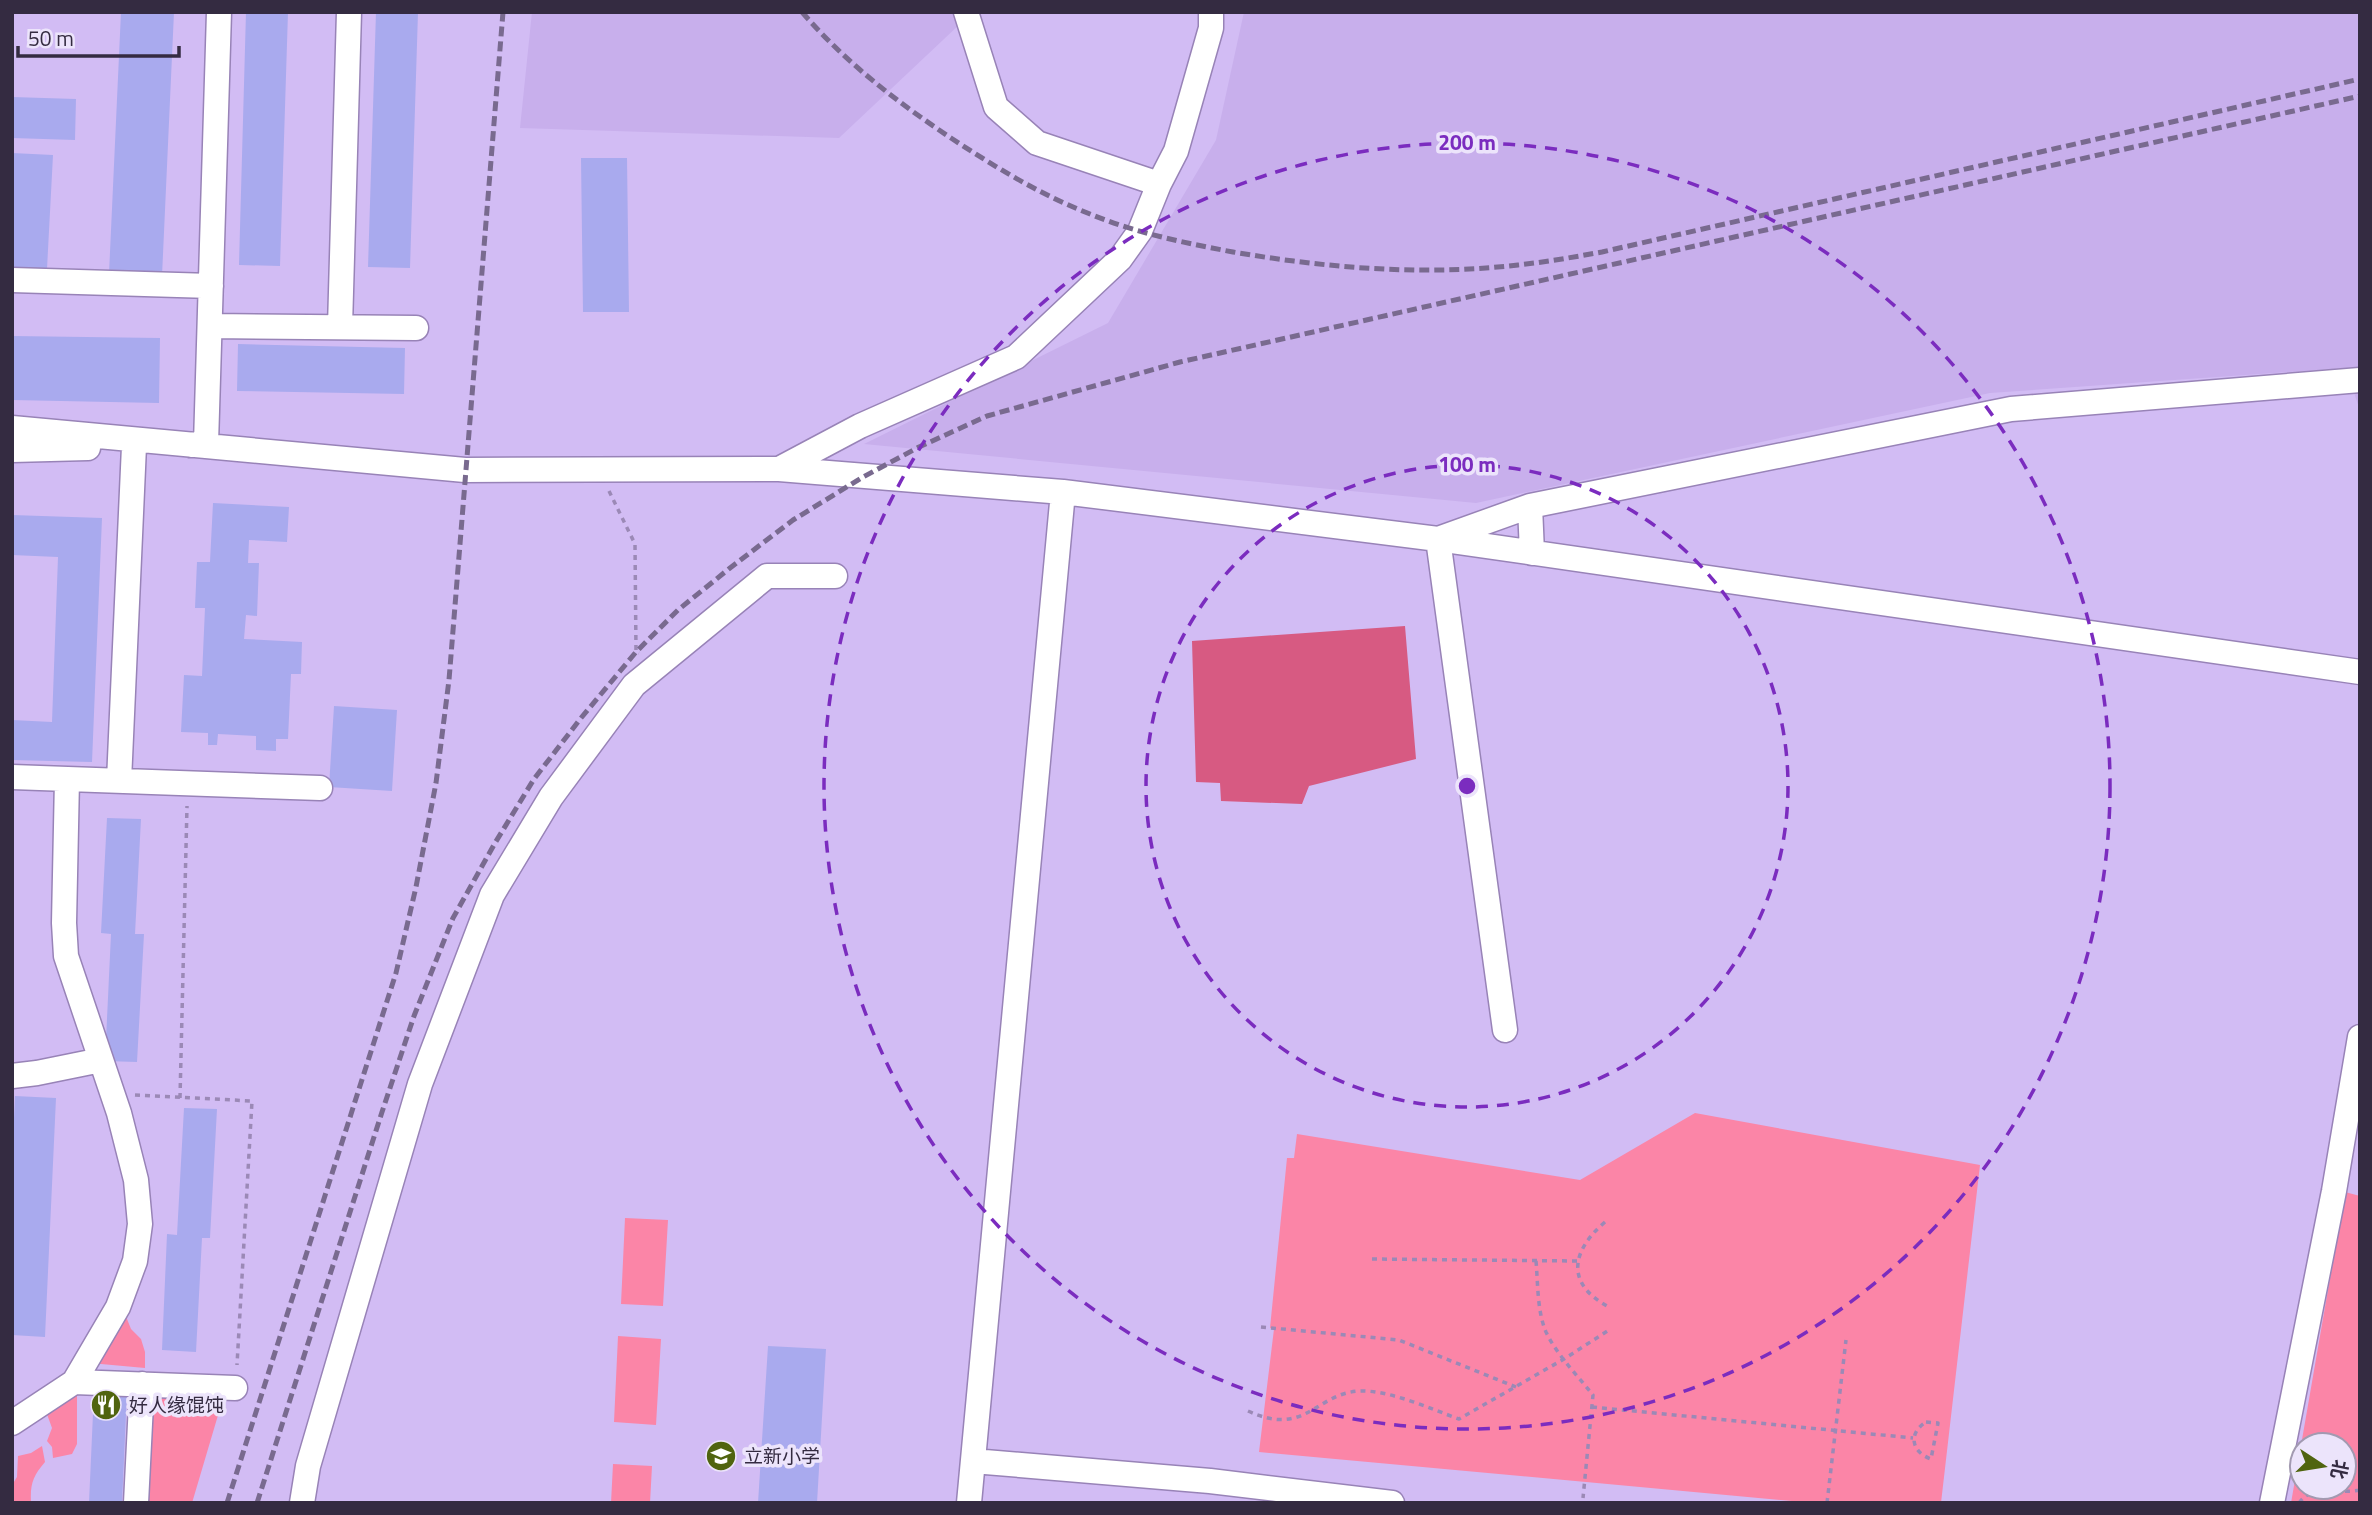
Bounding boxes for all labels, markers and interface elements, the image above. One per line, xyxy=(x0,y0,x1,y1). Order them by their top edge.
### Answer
scale bar xyxy=(18,14,178,58)
text: 50 m xyxy=(28,22,74,54)
text: 200 m xyxy=(1438,126,1496,158)
text: 100 m xyxy=(1438,448,1496,480)
centre of rings xyxy=(1455,774,1479,798)
restaurant icon: 好人缘馄饨 xyxy=(89,1388,123,1422)
place label: 好人缘馄饨 xyxy=(129,1390,224,1419)
north arrow xyxy=(2288,1431,2358,1501)
school or university icon: 立新小学 xyxy=(704,1439,738,1473)
place label: 立新小学 xyxy=(744,1441,820,1470)
text: 北 xyxy=(2324,1457,2356,1482)

